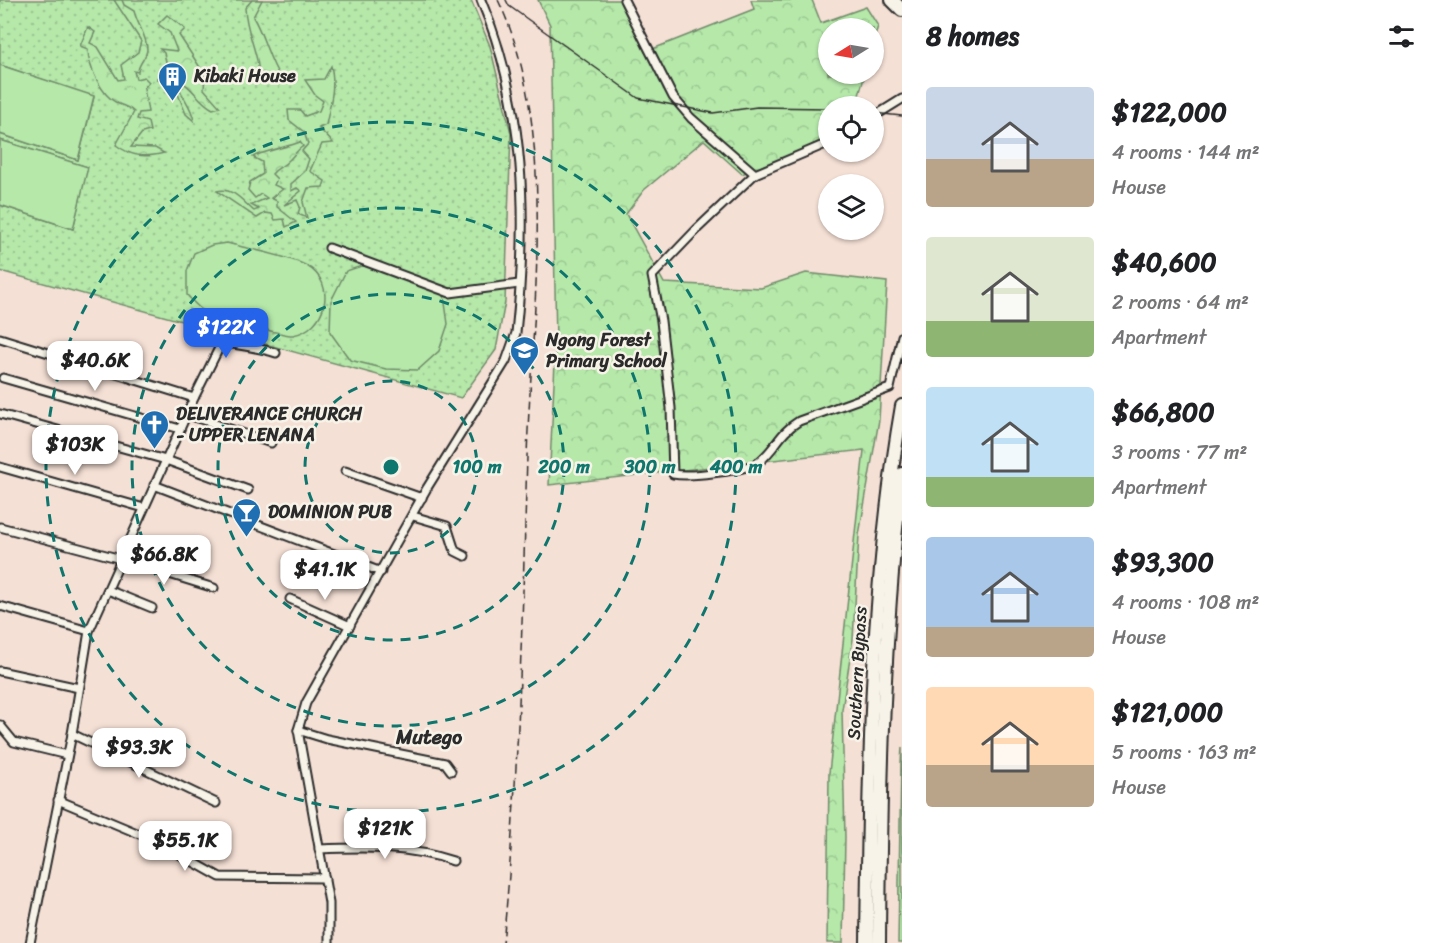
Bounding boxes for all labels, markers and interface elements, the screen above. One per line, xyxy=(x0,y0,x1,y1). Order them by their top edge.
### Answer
text: 8 homes xyxy=(926,13,1019,59)
north arrow xyxy=(818,18,884,84)
map controls xyxy=(818,18,884,240)
icon: filters xyxy=(1385,20,1418,53)
building icon: Kibaki House xyxy=(157,60,189,102)
place label: Kibaki House xyxy=(193,60,296,92)
text: $122,000 xyxy=(1112,89,1227,135)
button: locate xyxy=(818,96,884,162)
icon: home xyxy=(974,111,1046,183)
text: 4 rooms · 144 m² xyxy=(1112,135,1260,170)
text: House xyxy=(1112,170,1166,205)
button: layers xyxy=(818,174,884,240)
text: $40,600 xyxy=(1112,239,1217,285)
icon: home xyxy=(974,261,1046,333)
text: 2 rooms · 64 m² xyxy=(1112,285,1249,320)
pin: $122K xyxy=(184,308,268,359)
text: $122K xyxy=(197,310,255,345)
text: Apartment xyxy=(1112,320,1206,355)
place label: Ngong Forest Primary School xyxy=(545,324,668,377)
school or university icon: Ngong Forest Primary School xyxy=(509,334,541,376)
pin: $40.6K xyxy=(46,341,144,392)
text: $40.6K xyxy=(61,343,129,378)
text: $66,800 xyxy=(1112,389,1215,435)
place label: DELIVERANCE CHURCH - UPPER LENANA xyxy=(176,398,362,451)
church icon: DELIVERANCE CHURCH - UPPER LENANA xyxy=(139,408,171,450)
icon: home xyxy=(974,411,1046,483)
pin: $103K xyxy=(33,425,117,476)
text: $103K xyxy=(46,427,104,462)
text: 3 rooms · 77 m² xyxy=(1112,435,1247,470)
text: 100 m xyxy=(453,451,502,483)
text: 200 m xyxy=(537,451,590,483)
text: 300 m xyxy=(623,451,676,483)
text: 400 m xyxy=(709,451,762,483)
centre of rings xyxy=(381,457,401,477)
text: Apartment xyxy=(1112,470,1206,505)
bar icon: DOMINION PUB xyxy=(231,496,263,538)
place label: DOMINION PUB xyxy=(268,496,392,528)
pin: $66.8K xyxy=(115,535,213,586)
text: $66.8K xyxy=(131,537,197,572)
text: $93,300 xyxy=(1112,539,1214,585)
pin: $41.1K xyxy=(276,550,374,601)
text: $41.1K xyxy=(294,552,356,587)
icon: home xyxy=(974,561,1046,633)
text: 4 rooms · 108 m² xyxy=(1112,585,1259,620)
street label: Southern Bypass xyxy=(838,605,877,741)
text: House xyxy=(1112,620,1166,655)
text: $121,000 xyxy=(1112,689,1223,735)
icon: home xyxy=(974,711,1046,783)
district label: Mutego xyxy=(395,720,462,755)
pin: $93.3K xyxy=(90,728,188,779)
text: $93.3K xyxy=(106,730,172,765)
text: 5 rooms · 163 m² xyxy=(1112,735,1257,770)
text: House xyxy=(1112,770,1166,805)
pin: $121K xyxy=(343,809,427,860)
text: $121K xyxy=(358,811,412,846)
pin: $55.1K xyxy=(136,821,234,872)
text: $55.1K xyxy=(153,823,217,858)

